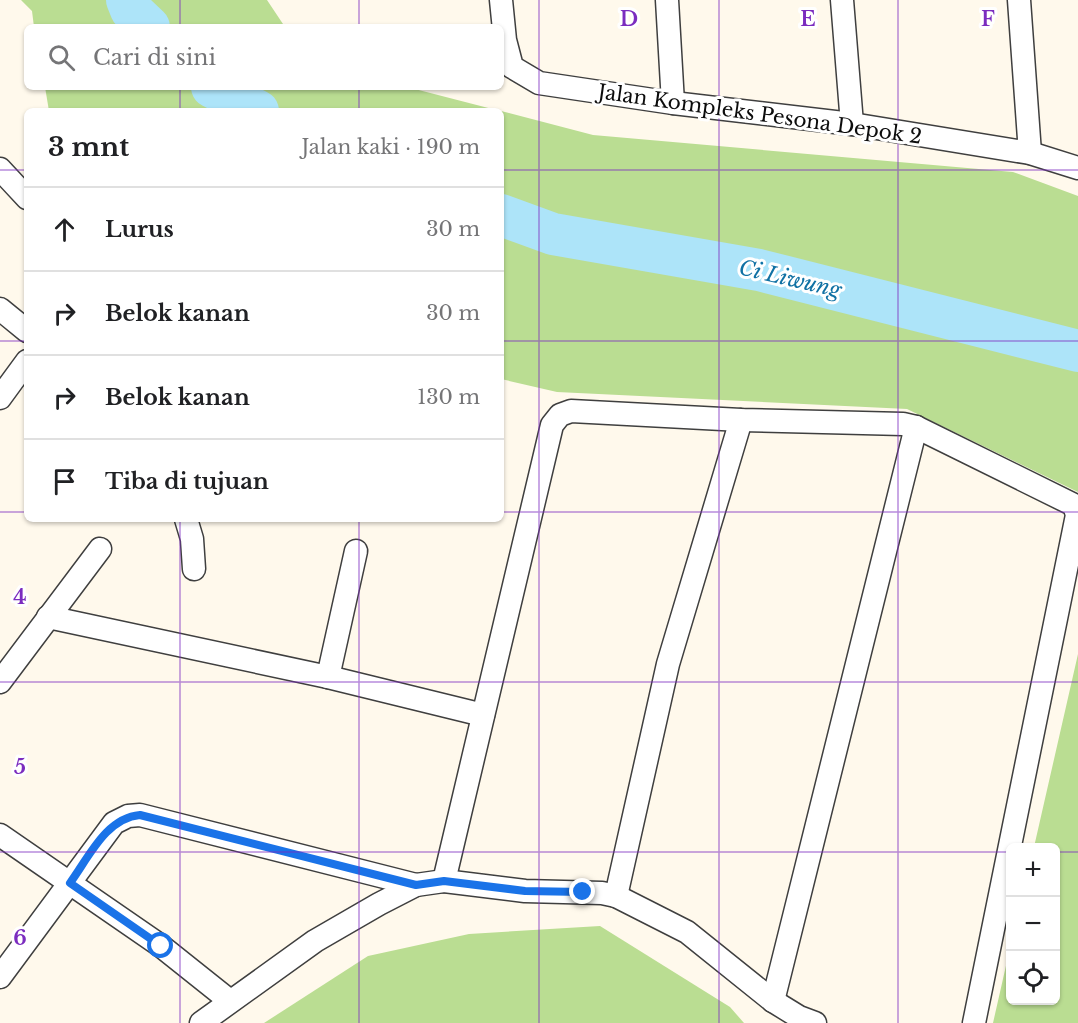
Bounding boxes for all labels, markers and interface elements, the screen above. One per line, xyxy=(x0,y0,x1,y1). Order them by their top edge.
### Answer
text: D xyxy=(620,7,638,31)
text: E xyxy=(800,7,816,31)
text: F xyxy=(981,7,995,31)
search box xyxy=(24,24,504,90)
icon: search xyxy=(45,41,78,74)
text: Cari di sini xyxy=(93,44,216,71)
street label: Jalan Kompleks Pesona Depok 2 xyxy=(594,79,923,149)
text: 3 mnt xyxy=(48,131,129,163)
text: Jalan kaki · 190 m xyxy=(302,135,480,159)
icon: ahead xyxy=(48,213,81,246)
text: Lurus xyxy=(105,216,174,243)
text: 30 m xyxy=(426,217,480,241)
water label: Ci Liwung xyxy=(736,255,845,304)
icon: right xyxy=(48,297,81,330)
text: Belok kanan xyxy=(105,300,250,327)
text: 30 m xyxy=(426,301,480,325)
icon: right xyxy=(48,381,81,414)
text: Belok kanan xyxy=(105,384,250,411)
text: 130 m xyxy=(417,385,480,409)
icon: arrive xyxy=(48,465,81,498)
text: Tiba di tujuan xyxy=(105,468,269,495)
text: 4 xyxy=(13,585,27,609)
text: 5 xyxy=(14,755,26,779)
map controls xyxy=(1006,843,1060,1005)
button: + xyxy=(1006,843,1060,897)
route end xyxy=(569,878,595,904)
button: − xyxy=(1006,897,1060,951)
text: 6 xyxy=(13,926,27,950)
route start xyxy=(147,932,173,958)
button: locate xyxy=(1006,951,1060,1005)

